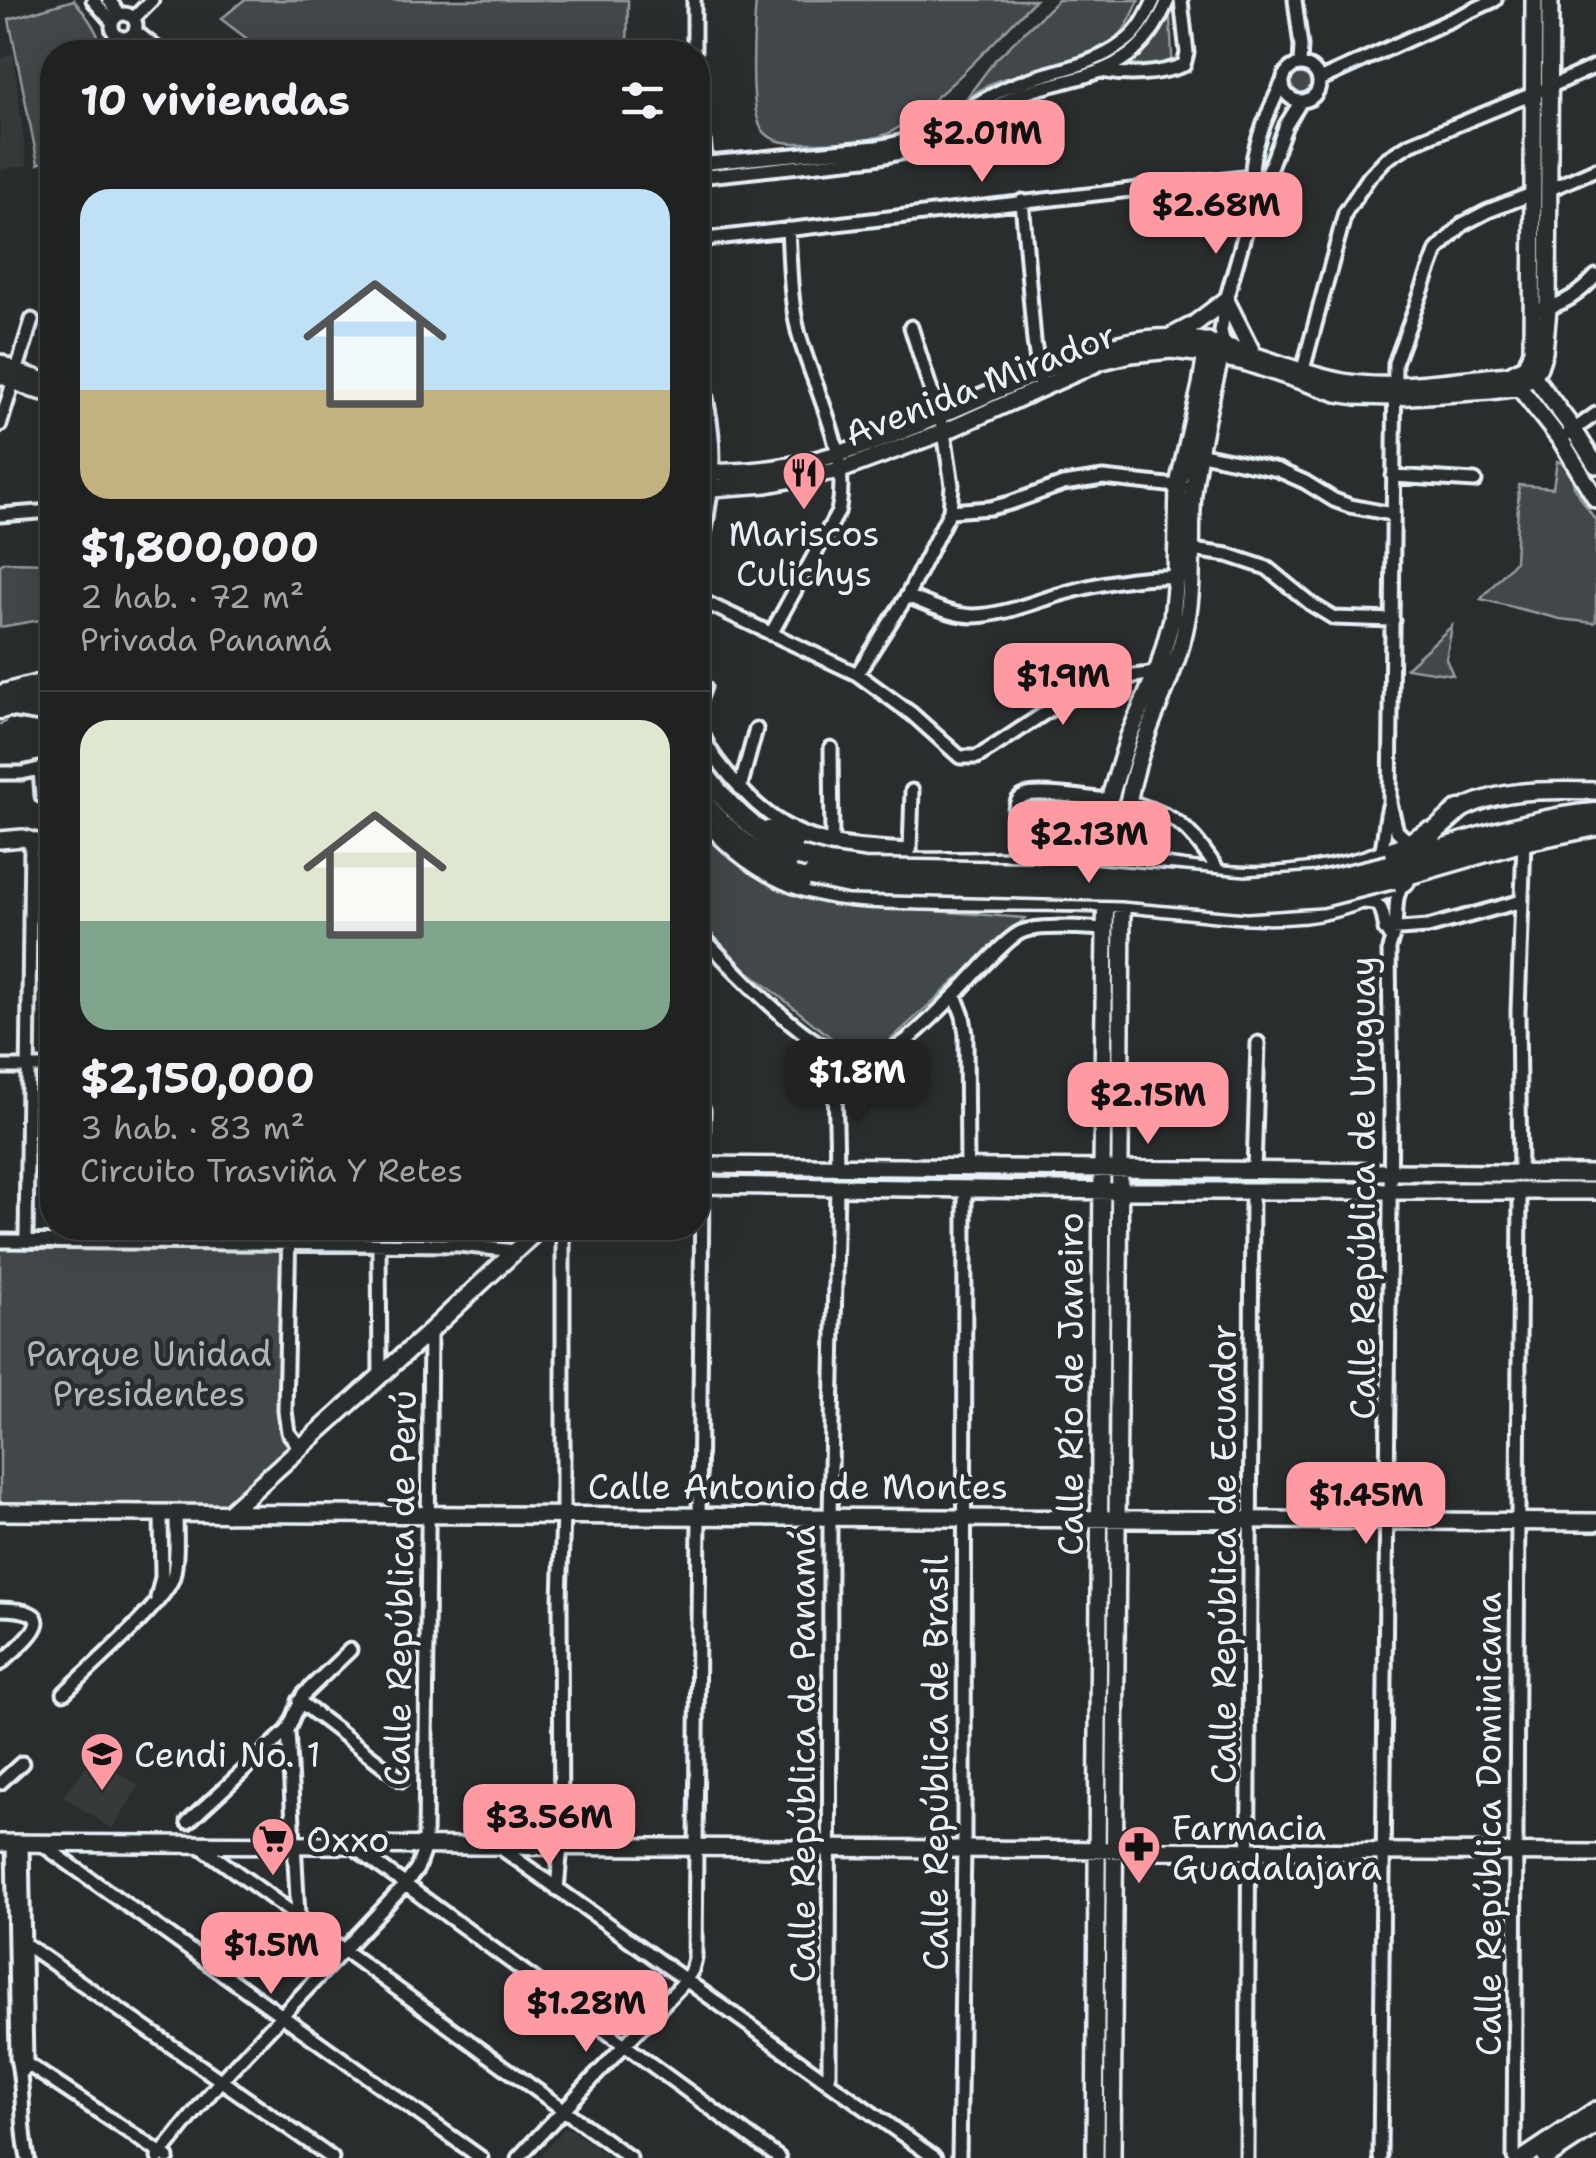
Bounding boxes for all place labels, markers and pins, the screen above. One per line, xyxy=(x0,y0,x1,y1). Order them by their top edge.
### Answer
pin: $2.01M xyxy=(901,100,1063,185)
pin: $2.68M xyxy=(1135,172,1297,257)
restaurant icon: Mariscos Culichys xyxy=(781,450,827,511)
place label: Mariscos Culichys xyxy=(728,510,880,597)
pin: $1.9M xyxy=(993,643,1133,728)
pin: $2.13M xyxy=(1008,801,1170,886)
pin: $1.8M xyxy=(787,1039,927,1124)
pin: $2.15M xyxy=(1067,1062,1229,1147)
pin: $1.45M xyxy=(1285,1462,1447,1547)
school or university icon: Cendi No. 1 xyxy=(79,1731,125,1792)
place label: Cendi No. 1 xyxy=(134,1731,321,1778)
pin: $3.56M xyxy=(468,1784,630,1869)
place label: Farmacia Guadalajara xyxy=(1172,1804,1382,1891)
supermarket icon: Oxxo xyxy=(250,1816,296,1877)
place label: Oxxo xyxy=(306,1816,390,1863)
pharmacy icon: Farmacia Guadalajara xyxy=(1116,1824,1162,1885)
pin: $1.5M xyxy=(201,1912,341,1997)
pin: $1.28M xyxy=(505,1970,667,2055)

